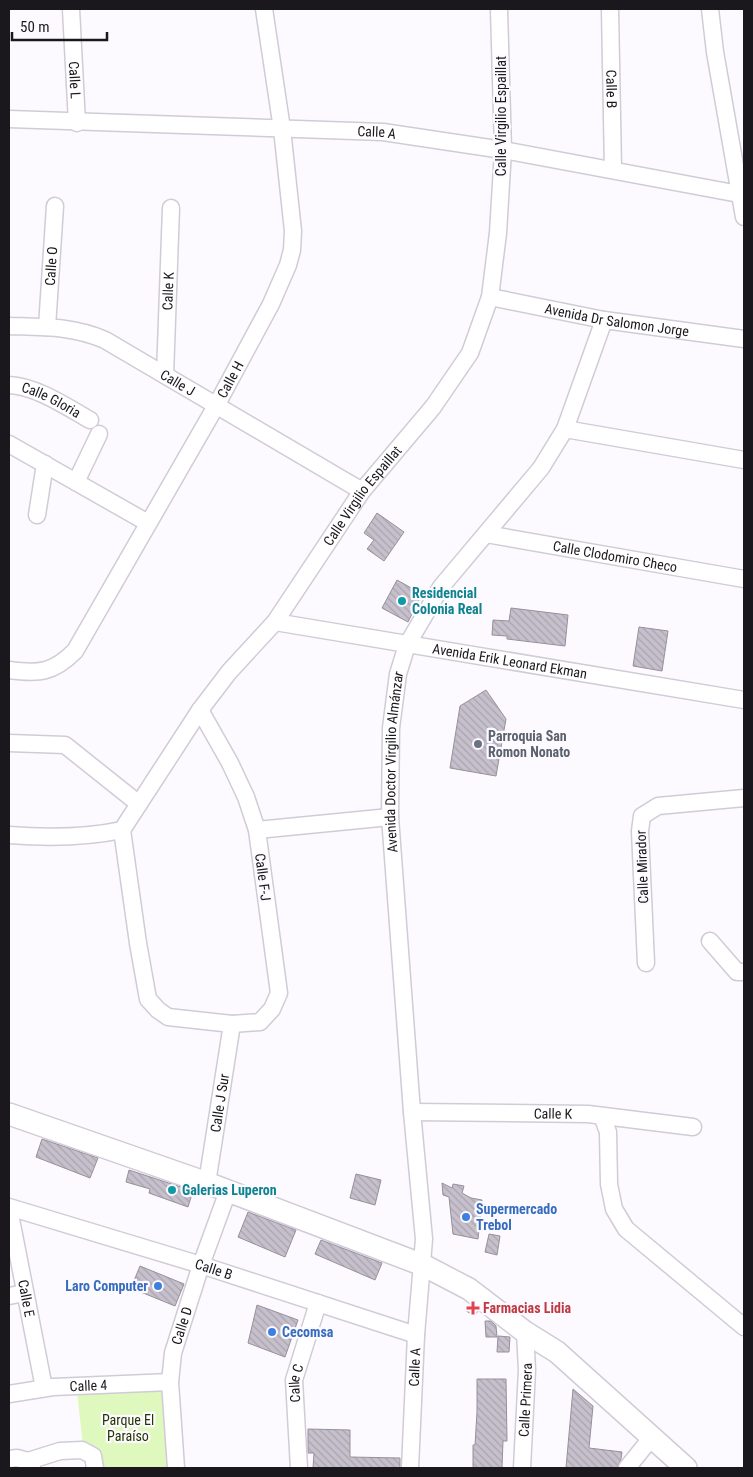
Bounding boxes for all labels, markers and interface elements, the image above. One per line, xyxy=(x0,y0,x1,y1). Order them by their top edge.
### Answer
scale bar xyxy=(12,10,108,42)
text: 50 m xyxy=(20,18,50,36)
street label: Calle Virgilio Espaillat xyxy=(493,56,509,176)
street label: Calle L xyxy=(66,61,84,99)
street label: Calle B xyxy=(603,70,620,108)
street label: Calle A xyxy=(357,123,397,142)
street label: Calle O xyxy=(42,246,60,286)
street label: Calle K xyxy=(159,271,177,311)
street label: Avenida Dr Salomon Jorge xyxy=(543,300,690,339)
street label: Calle H xyxy=(214,358,247,401)
street label: Calle J xyxy=(157,366,198,399)
street label: Calle Gloria xyxy=(20,379,84,421)
street label: Calle Virgilio Espaillat xyxy=(320,443,405,549)
street label: Calle Clodomiro Checo xyxy=(552,538,678,575)
place label: Residencial Colonia Real xyxy=(412,585,482,617)
marker: Residencial Colonia Real xyxy=(396,595,408,607)
street label: Avenida Erik Leonard Ekman xyxy=(431,640,588,682)
street label: Avenida Doctor Virgilio Almánzar xyxy=(382,669,406,853)
place label: Parroquia San Romon Nonato xyxy=(488,728,570,760)
marker: Parroquia San Romon Nonato xyxy=(472,738,484,750)
street label: Calle Mirador xyxy=(633,830,651,904)
street label: Calle F-J xyxy=(252,852,274,902)
street label: Calle J Sur xyxy=(207,1073,232,1133)
street label: Calle K xyxy=(534,1105,573,1122)
place label: Galerias Luperon xyxy=(182,1182,277,1198)
marker: Galerias Luperon xyxy=(166,1184,178,1196)
place label: Supermercado Trebol xyxy=(476,1201,557,1233)
marker: Supermercado Trebol xyxy=(460,1211,472,1223)
street label: Calle B xyxy=(193,1256,235,1283)
street label: Calle E xyxy=(15,1278,38,1318)
place label: Laro Computer xyxy=(65,1278,148,1294)
marker: Laro Computer xyxy=(152,1280,164,1292)
place label: Farmacias Lidia xyxy=(483,1300,571,1316)
marker: Farmacias Lidia xyxy=(467,1302,479,1314)
street label: Calle D xyxy=(168,1305,195,1347)
place label: Cecomsa xyxy=(282,1324,334,1340)
marker: Cecomsa xyxy=(266,1326,278,1338)
street label: Calle A xyxy=(406,1347,423,1387)
street label: Calle C xyxy=(286,1362,306,1403)
street label: Calle Primera xyxy=(516,1363,535,1437)
street label: Calle 4 xyxy=(69,1377,108,1394)
park label: Parque El Paraíso xyxy=(102,1412,154,1444)

